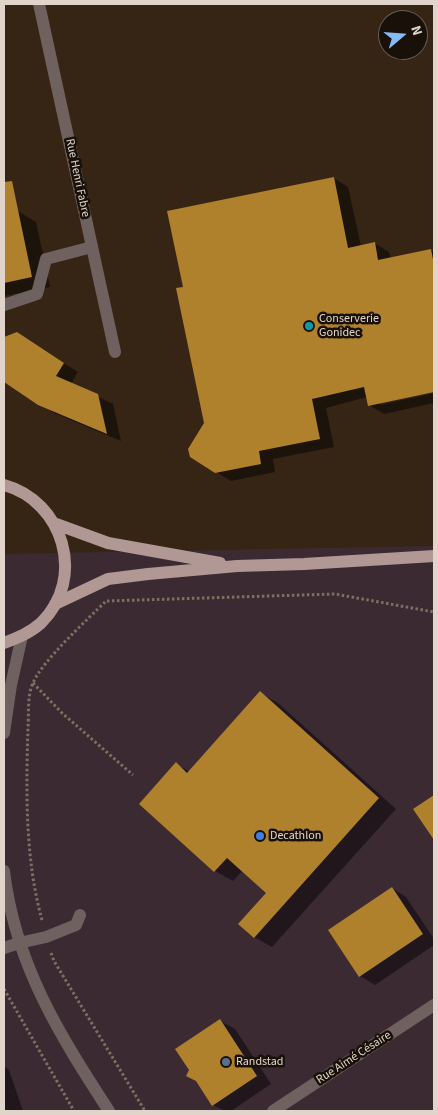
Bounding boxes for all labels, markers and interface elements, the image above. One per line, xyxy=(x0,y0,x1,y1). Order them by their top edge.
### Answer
north arrow xyxy=(378,10,428,60)
text: N xyxy=(405,23,427,38)
street label: Rue Henri Fabre xyxy=(62,137,92,219)
place label: Conserverie Gonidec xyxy=(319,312,379,340)
marker: Conserverie Gonidec xyxy=(303,320,315,332)
place label: Decathlon xyxy=(270,829,321,843)
marker: Decathlon xyxy=(254,830,266,842)
street label: Rue Aimé Césaire xyxy=(314,1028,394,1088)
place label: Randstad xyxy=(236,1055,283,1069)
marker: Randstad xyxy=(220,1056,232,1068)

